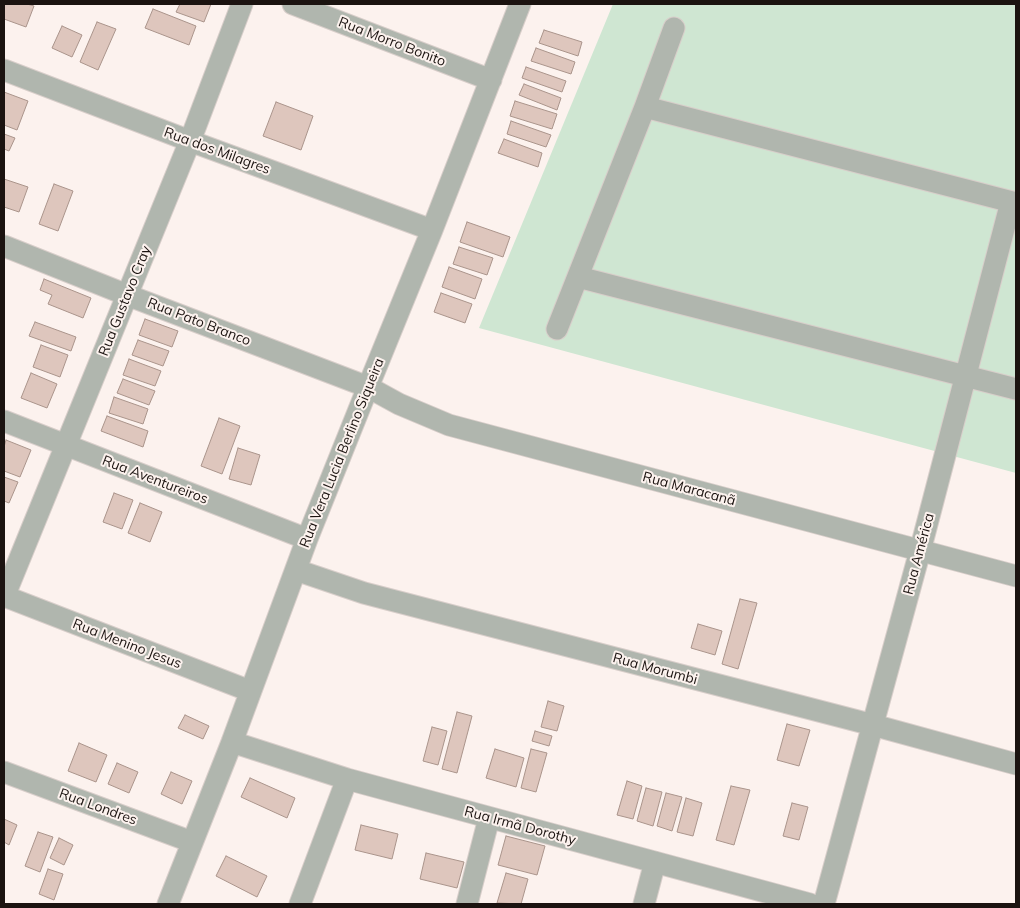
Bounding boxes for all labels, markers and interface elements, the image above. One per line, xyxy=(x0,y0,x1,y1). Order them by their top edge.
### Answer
street label: Rua Morro Bonito xyxy=(336,14,448,70)
street label: Rua dos Milagres xyxy=(162,124,272,178)
street label: Rua Gustavo Cray xyxy=(95,243,155,359)
street label: Rua Pato Branco xyxy=(145,295,253,349)
street label: Rua Vera Lucia Berlino Siqueira xyxy=(296,356,388,550)
street label: Rua Aventureiros xyxy=(100,452,210,508)
street label: Rua Maracanã xyxy=(641,469,737,509)
street label: Rua América xyxy=(900,511,938,597)
street label: Rua Menino Jesus xyxy=(70,616,184,672)
street label: Rua Morumbi xyxy=(611,650,699,688)
street label: Rua Londres xyxy=(57,785,139,829)
street label: Rua Irmã Dorothy xyxy=(462,803,578,849)

